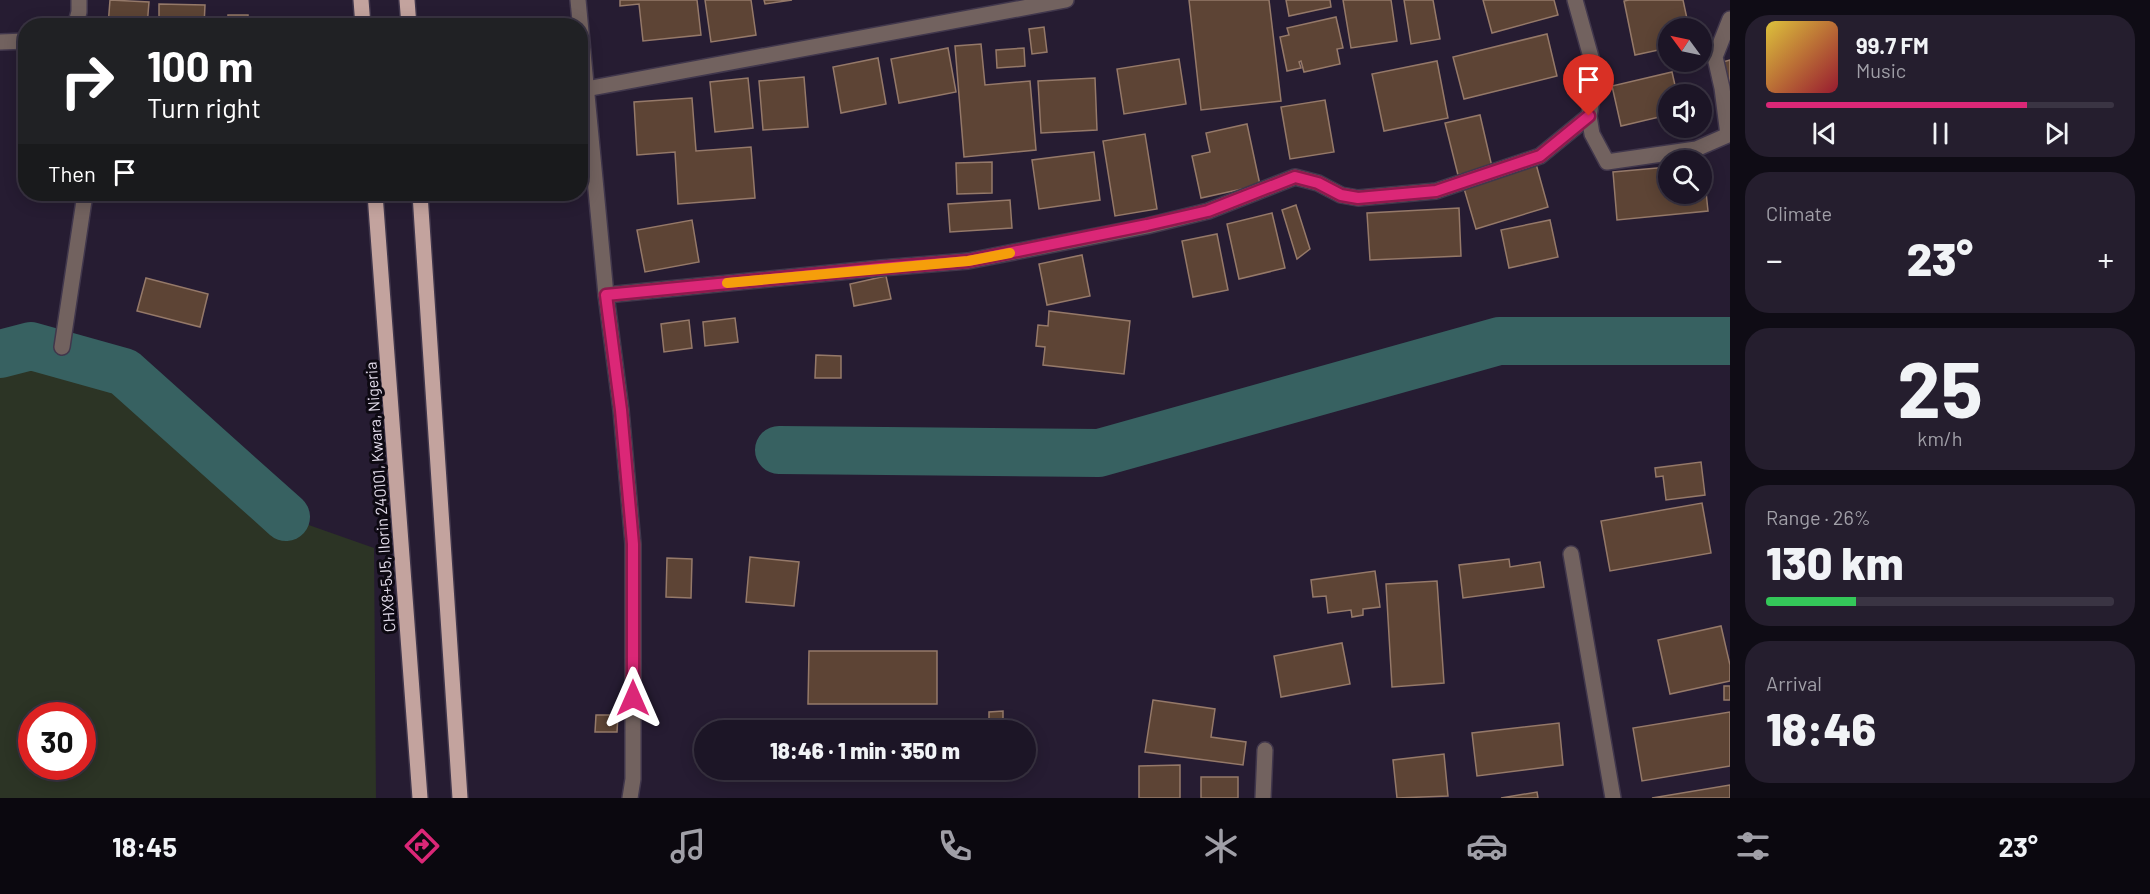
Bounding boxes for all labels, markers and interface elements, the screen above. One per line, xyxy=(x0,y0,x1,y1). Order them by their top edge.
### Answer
north arrow xyxy=(1658,18,1712,72)
map controls xyxy=(1658,18,1712,204)
text: 99.7 FM xyxy=(1856,32,1929,58)
text: 100 m xyxy=(147,40,253,90)
icon: right xyxy=(48,42,126,120)
pin xyxy=(1563,54,1614,116)
text: Music xyxy=(1856,58,1906,82)
icon: arrive xyxy=(1572,63,1605,96)
button: sound xyxy=(1658,84,1712,138)
text: Turn right xyxy=(147,91,261,123)
icon: previous xyxy=(1808,117,1841,150)
icon: pause xyxy=(1924,117,1957,150)
icon: next xyxy=(2040,117,2073,150)
button: search xyxy=(1658,150,1712,204)
icon: arrive xyxy=(108,156,141,189)
text: Then xyxy=(48,160,96,186)
text: Climate xyxy=(1766,201,1832,225)
text: 23° xyxy=(1907,231,1973,285)
text: − xyxy=(1766,239,1783,279)
text: + xyxy=(2097,239,2114,279)
text: 25 xyxy=(1897,340,1983,434)
street label: CHX8+5J5, Ilorin 240101, Kwara, Nigeria xyxy=(361,361,398,633)
text: km/h xyxy=(1917,426,1963,450)
text: Range · 26% xyxy=(1766,505,1871,529)
text: 130 km xyxy=(1766,535,1904,589)
position arrow xyxy=(601,666,665,730)
text: Arrival xyxy=(1766,671,1822,695)
text: 18:46 xyxy=(1766,701,1876,755)
speed limit sign: 30 xyxy=(18,702,96,780)
text: 18:46 · 1 min · 350 m xyxy=(770,737,960,763)
icon: directions xyxy=(401,825,443,867)
icon: music xyxy=(667,825,709,867)
icon: phone xyxy=(934,825,976,867)
icon: climate xyxy=(1200,825,1242,867)
icon: car xyxy=(1466,825,1508,867)
icon: filters xyxy=(1732,825,1774,867)
text: 18:45 xyxy=(112,830,177,862)
text: 23° xyxy=(1998,830,2038,862)

